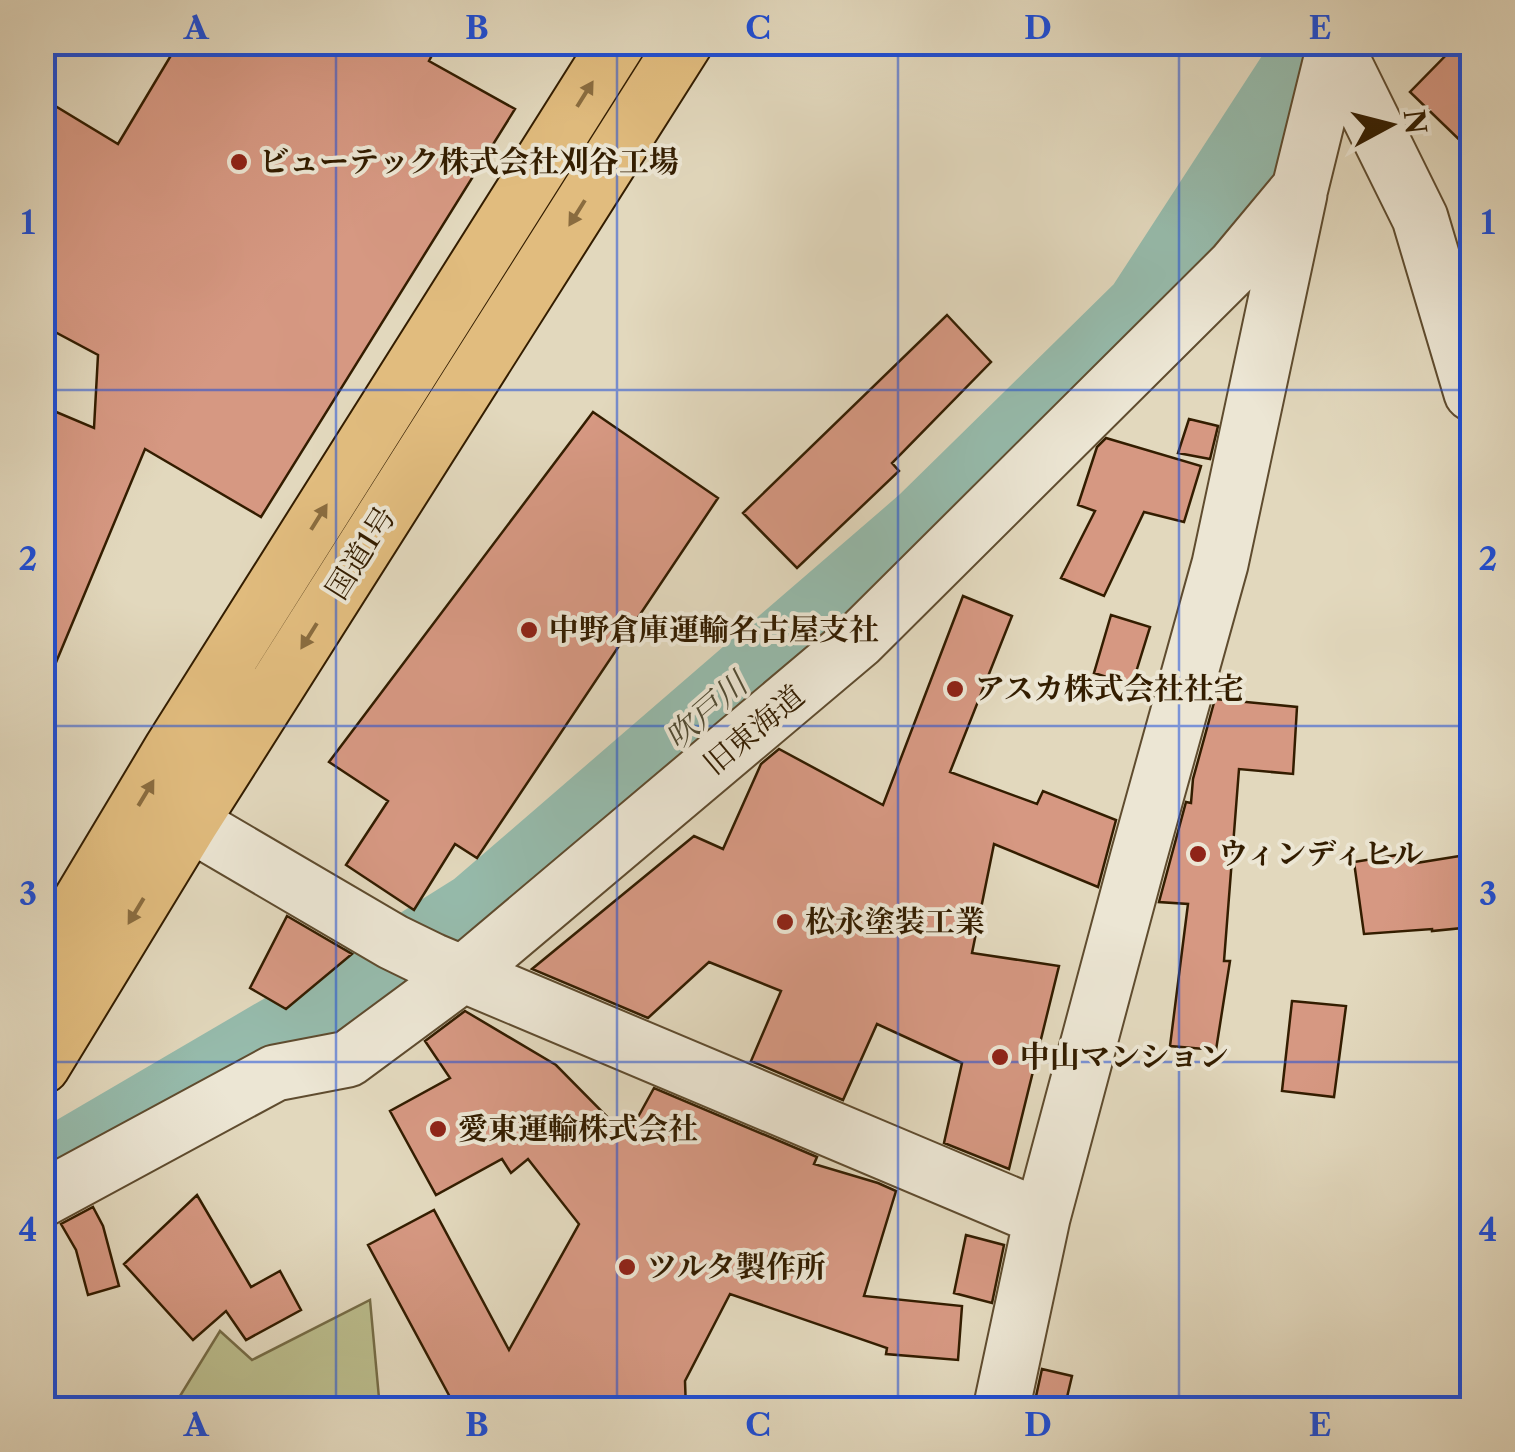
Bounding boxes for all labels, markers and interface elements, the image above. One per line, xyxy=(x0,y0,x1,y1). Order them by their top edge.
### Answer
text: A xyxy=(183,8,210,47)
text: B xyxy=(465,8,489,47)
text: C xyxy=(745,8,771,47)
text: D xyxy=(1024,8,1052,47)
text: E xyxy=(1308,8,1332,47)
north arrow xyxy=(1340,75,1440,175)
one-way arrow xyxy=(576,80,594,108)
text: N xyxy=(1396,108,1433,136)
place label: ビューテック株式会社刈谷工場 xyxy=(259,143,679,180)
marker: ビューテック株式会社刈谷工場 xyxy=(228,151,250,173)
one-way arrow xyxy=(568,200,586,227)
text: 1 xyxy=(21,203,36,242)
text: 1 xyxy=(1481,203,1496,242)
street label: 国道1号 xyxy=(318,499,403,606)
one-way arrow xyxy=(309,503,327,531)
text: 2 xyxy=(19,539,37,578)
text: 2 xyxy=(1479,539,1497,578)
place label: 中野倉庫運輸名古屋支社 xyxy=(549,611,879,648)
marker: 中野倉庫運輸名古屋支社 xyxy=(518,619,540,641)
one-way arrow xyxy=(300,622,318,649)
water label: 吹戸川 xyxy=(657,662,757,757)
place label: アスカ株式会社社宅 xyxy=(975,670,1244,707)
street label: 旧東海道 xyxy=(696,677,812,782)
marker: アスカ株式会社社宅 xyxy=(944,678,966,700)
one-way arrow xyxy=(137,779,154,807)
place label: ウィンディヒル xyxy=(1218,835,1424,872)
marker: ウィンディヒル xyxy=(1187,843,1209,865)
text: 3 xyxy=(19,874,37,913)
text: 3 xyxy=(1479,874,1497,913)
one-way arrow xyxy=(128,897,145,925)
place label: 松永塗装工業 xyxy=(805,903,985,940)
marker: 松永塗装工業 xyxy=(774,911,796,933)
place label: 中山マンション xyxy=(1020,1038,1229,1075)
marker: 中山マンション xyxy=(989,1046,1011,1068)
place label: 愛東運輸株式会社 xyxy=(458,1110,698,1147)
marker: 愛東運輸株式会社 xyxy=(427,1118,449,1140)
text: 4 xyxy=(19,1210,37,1249)
text: 4 xyxy=(1479,1210,1497,1249)
place label: ツルタ製作所 xyxy=(647,1248,826,1285)
marker: ツルタ製作所 xyxy=(616,1256,638,1278)
text: A xyxy=(183,1405,210,1444)
text: B xyxy=(465,1405,489,1444)
text: C xyxy=(745,1405,771,1444)
text: D xyxy=(1024,1405,1052,1444)
text: E xyxy=(1308,1405,1332,1444)

